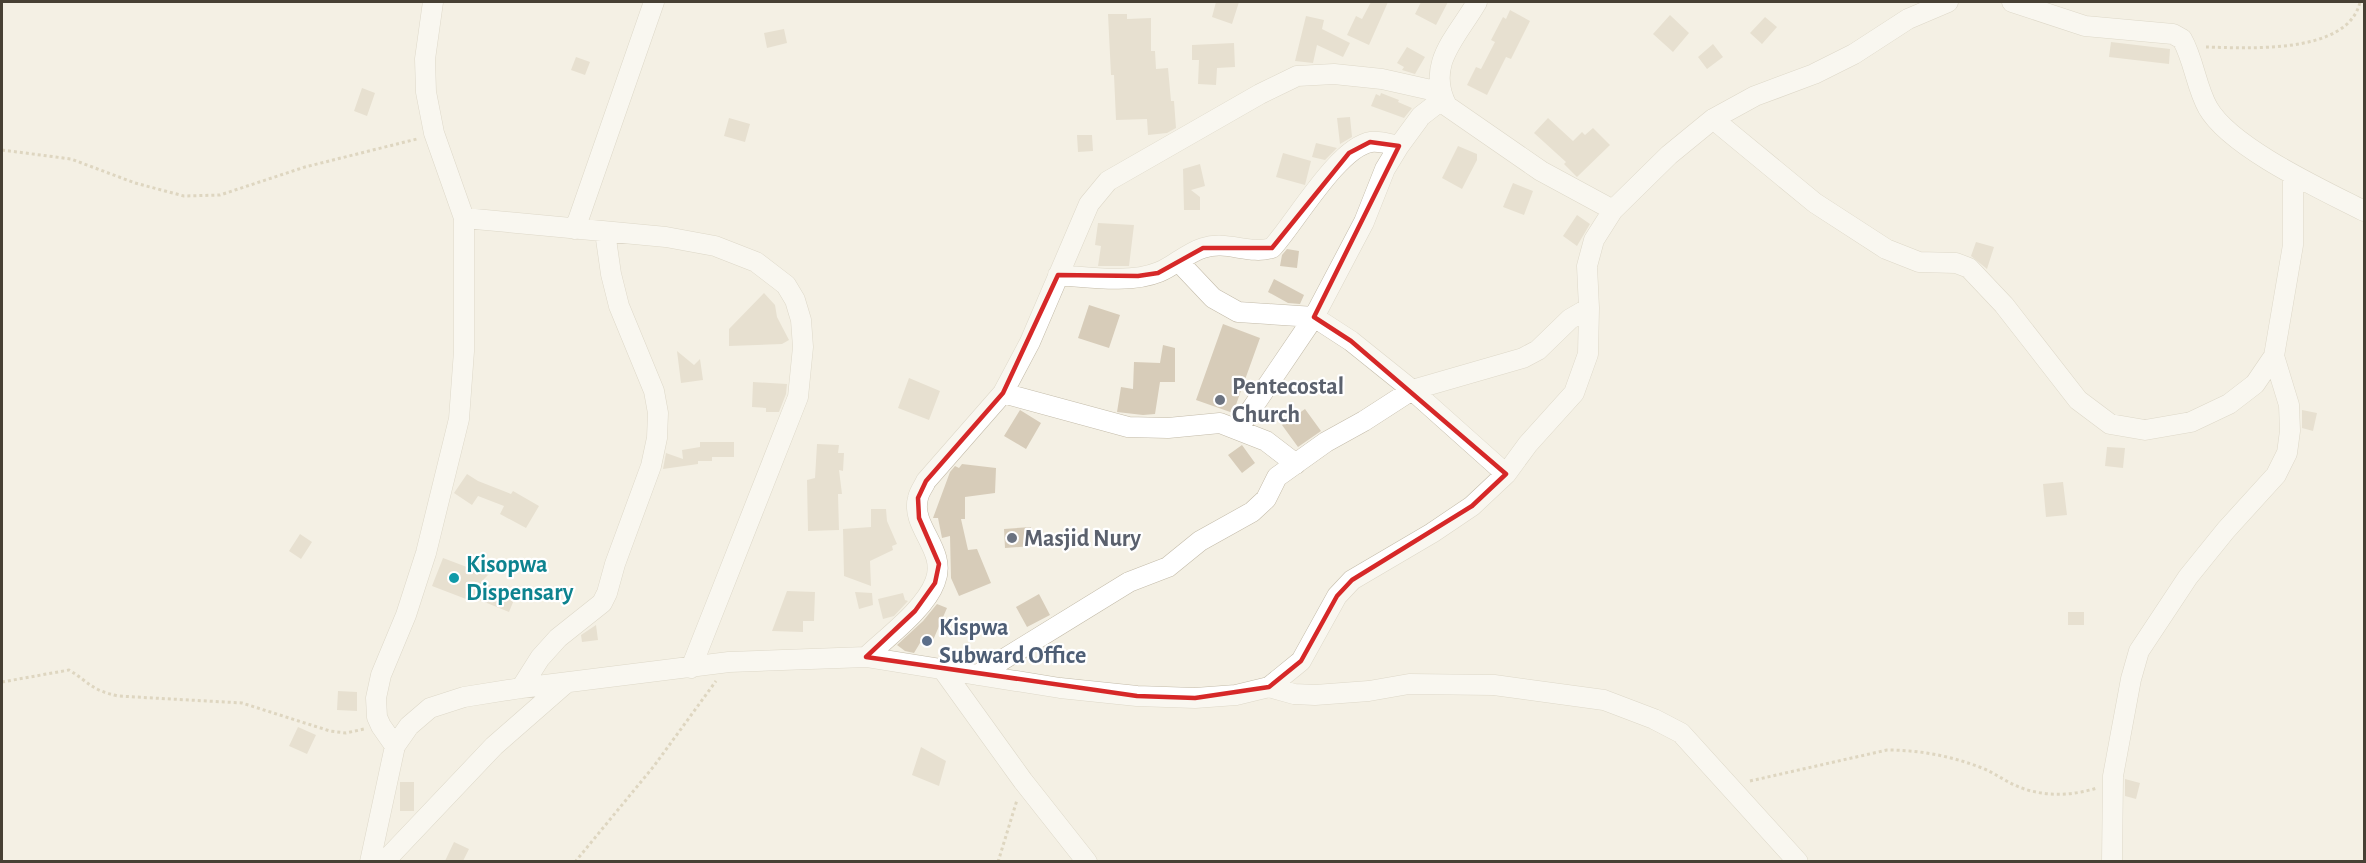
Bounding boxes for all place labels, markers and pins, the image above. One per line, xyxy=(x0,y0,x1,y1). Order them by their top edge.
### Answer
place label: Pentecostal Church xyxy=(1232,375,1344,427)
marker: Pentecostal Church xyxy=(1213,393,1227,407)
place label: Masjid Nury xyxy=(1024,527,1141,551)
marker: Masjid Nury xyxy=(1005,531,1019,545)
place label: Kisopwa Dispensary xyxy=(466,553,574,605)
marker: Kisopwa Dispensary xyxy=(447,571,461,585)
place label: Kispwa Subward Office xyxy=(939,616,1086,668)
marker: Kispwa Subward Office xyxy=(920,634,934,648)

